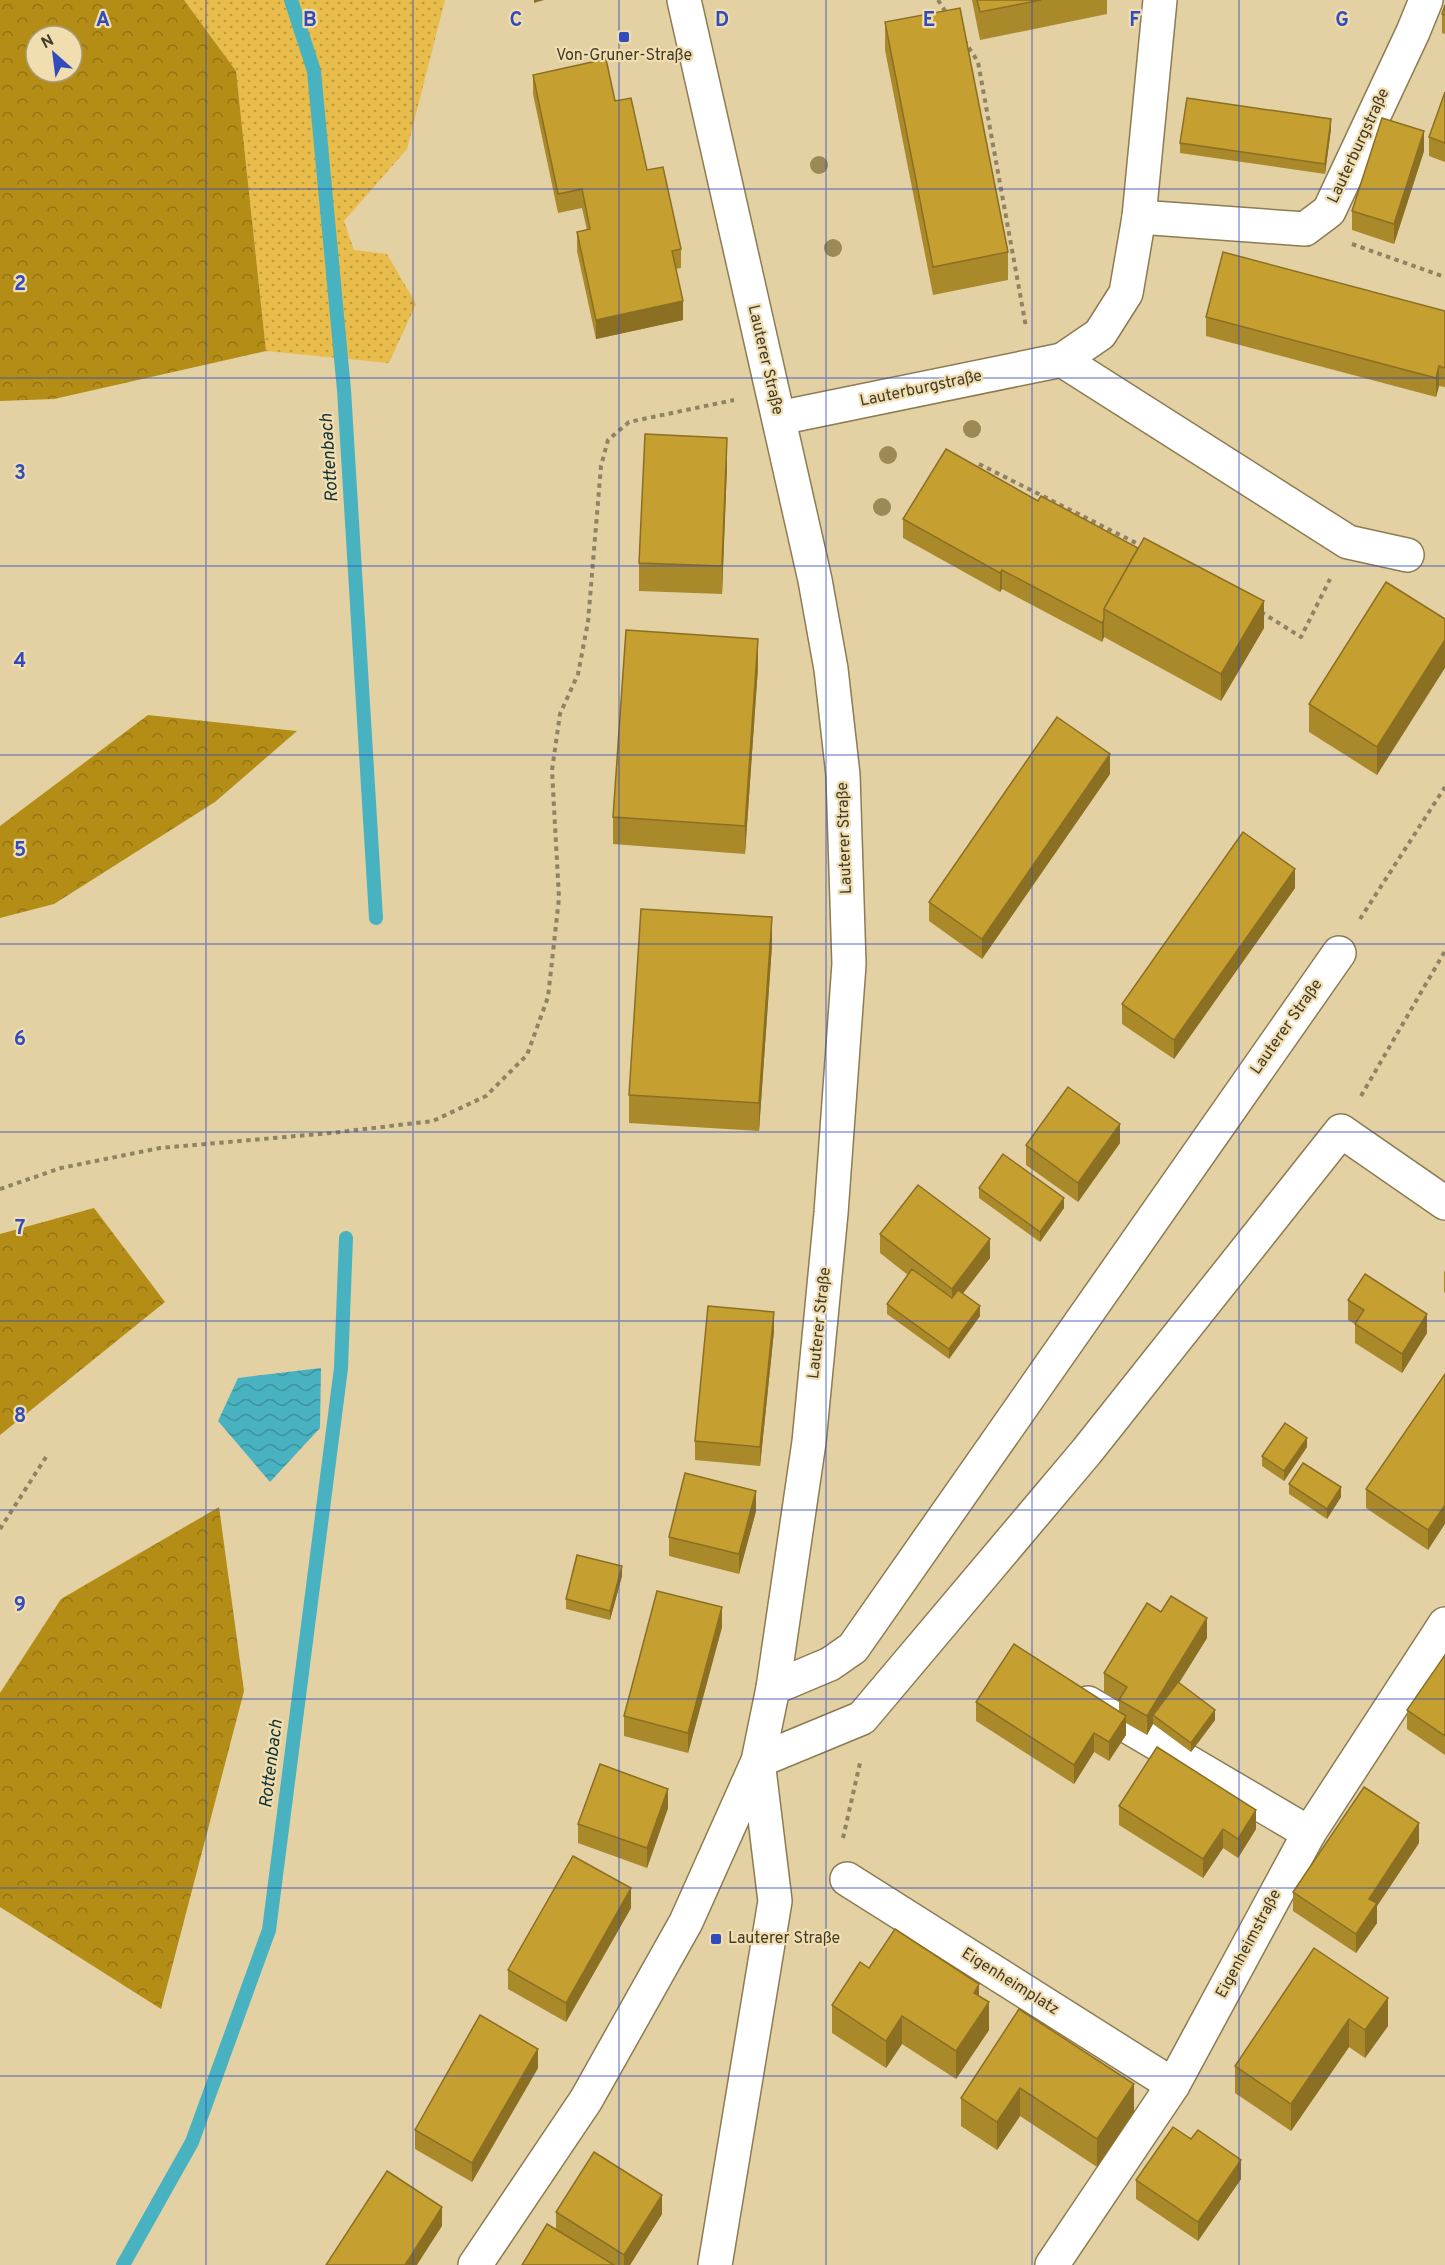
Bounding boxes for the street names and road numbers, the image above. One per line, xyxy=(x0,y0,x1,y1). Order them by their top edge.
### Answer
street label: Lauterburgstraße xyxy=(1324,85,1394,207)
street label: Lauterer Straße xyxy=(743,303,787,417)
street label: Lauterburgstraße xyxy=(858,366,984,412)
street label: Lauterer Straße xyxy=(833,782,857,894)
street label: Lauterer Straße xyxy=(1247,975,1327,1079)
street label: Lauterer Straße xyxy=(804,1266,836,1380)
street label: Eigenheimstraße xyxy=(1212,1886,1286,2002)
street label: Eigenheimplatz xyxy=(957,1944,1063,2020)

